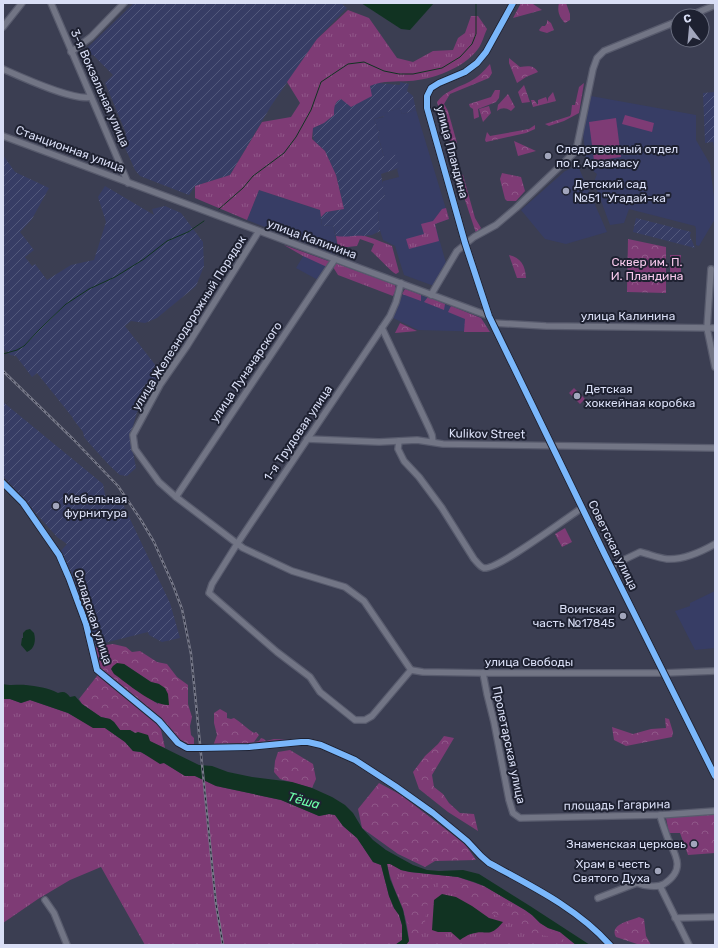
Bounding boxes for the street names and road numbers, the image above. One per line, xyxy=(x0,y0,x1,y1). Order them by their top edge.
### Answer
street label: 3-я Вокзальная улица xyxy=(68,27,132,149)
street label: улица Пландина xyxy=(433,104,471,200)
street label: Станционная улица xyxy=(14,123,126,175)
street label: улица Калинина xyxy=(265,216,359,262)
street label: улица Железнодорожный Порядок xyxy=(129,233,249,413)
street label: улица Калинина xyxy=(581,309,675,323)
street label: улица Луначарского xyxy=(207,319,285,425)
street label: 1-я Трудовая улица xyxy=(261,383,335,483)
street label: Kulikov Street xyxy=(449,426,526,442)
street label: Советская улица xyxy=(585,498,641,592)
street label: Складская улица xyxy=(71,568,115,666)
street label: улица Свободы xyxy=(485,655,573,669)
street label: Пролетарская улица xyxy=(490,685,528,805)
street label: площадь Гагарина xyxy=(564,797,670,813)

